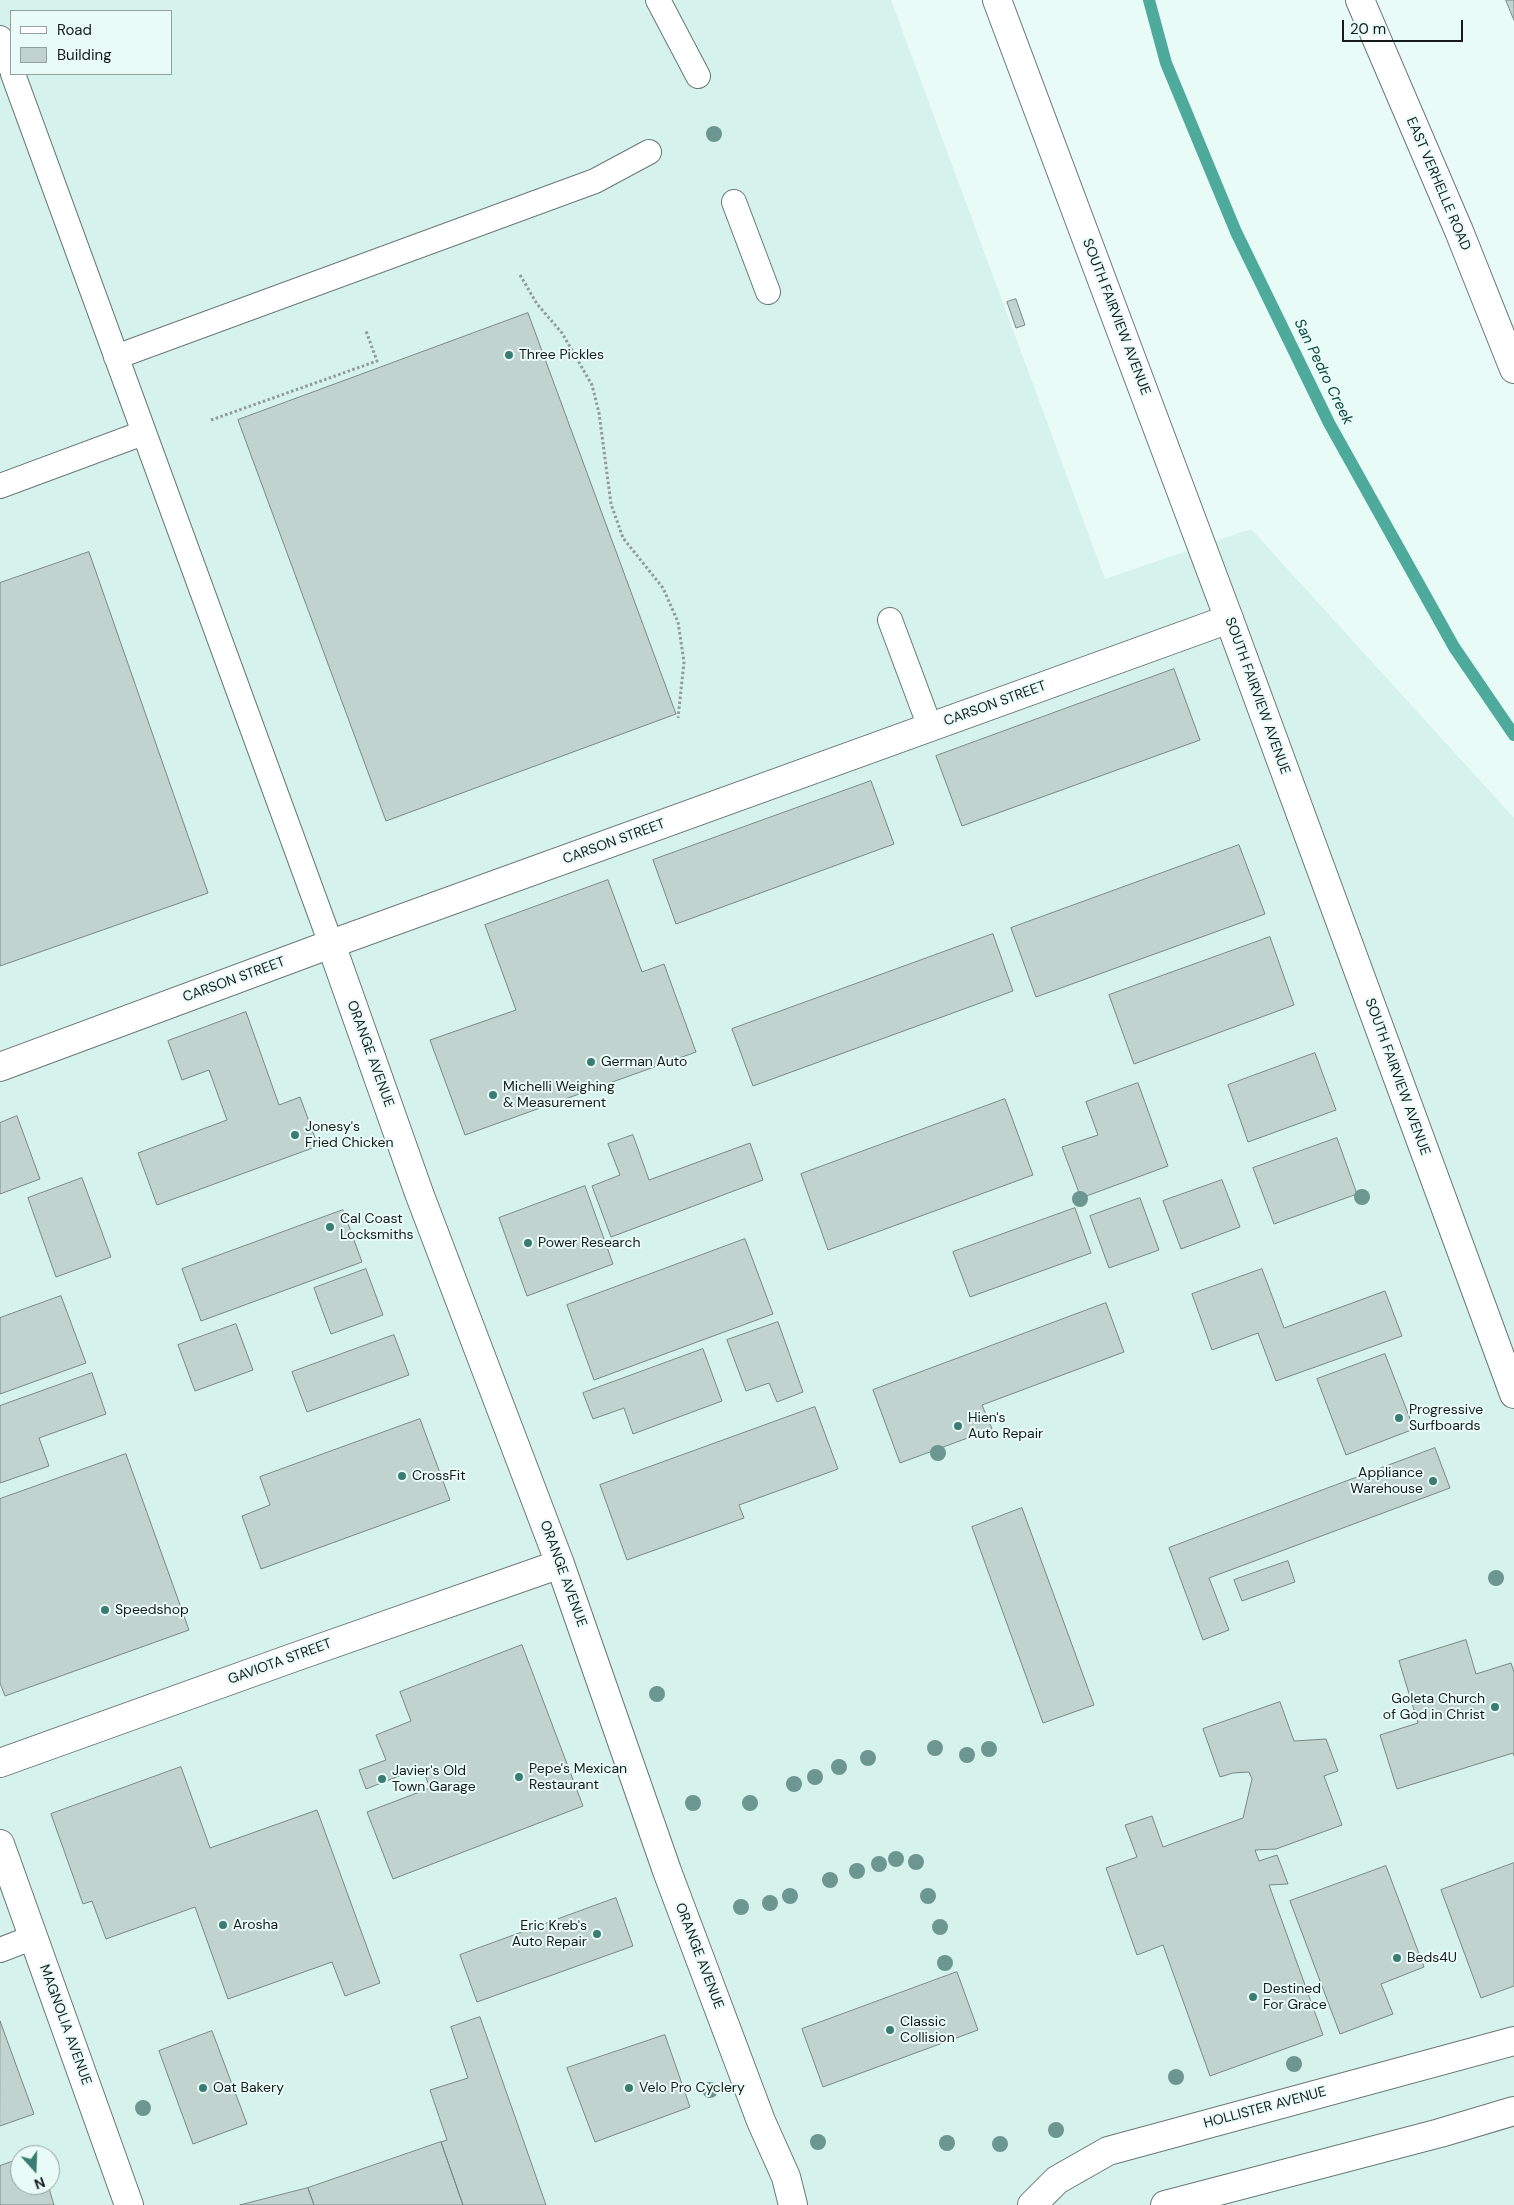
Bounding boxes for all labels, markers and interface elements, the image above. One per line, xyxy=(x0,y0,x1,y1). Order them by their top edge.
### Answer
legend xyxy=(10,10,172,75)
scale bar xyxy=(1344,10,1465,42)
text: 20 m xyxy=(1350,19,1386,39)
text: Road xyxy=(57,20,92,40)
text: Building xyxy=(57,45,112,65)
street label: EAST VERHELLE ROAD xyxy=(1402,115,1474,253)
street label: SOUTH FAIRVIEW AVENUE xyxy=(1078,236,1154,398)
water label: San Pedro Creek xyxy=(1290,316,1356,428)
place label: Three Pickles xyxy=(519,347,604,363)
marker: Three Pickles xyxy=(503,349,515,361)
street label: SOUTH FAIRVIEW AVENUE xyxy=(1221,615,1293,777)
street label: CARSON STREET xyxy=(942,678,1048,730)
street label: CARSON STREET xyxy=(561,816,667,868)
street label: CARSON STREET xyxy=(181,954,287,1006)
street label: SOUTH FAIRVIEW AVENUE xyxy=(1361,996,1433,1158)
street label: ORANGE AVENUE xyxy=(343,998,397,1110)
place label: German Auto xyxy=(601,1054,687,1070)
marker: German Auto xyxy=(585,1056,597,1068)
place label: Michelli Weighing & Measurement xyxy=(503,1079,615,1112)
marker: Michelli Weighing & Measurement xyxy=(487,1089,499,1101)
place label: Jonesy's Fried Chicken xyxy=(305,1119,393,1152)
marker: Jonesy's Fried Chicken xyxy=(289,1129,301,1141)
place label: Cal Coast Locksmiths xyxy=(340,1211,413,1244)
marker: Cal Coast Locksmiths xyxy=(324,1221,336,1233)
place label: Power Research xyxy=(538,1235,640,1251)
marker: Power Research xyxy=(522,1237,534,1249)
place label: Progressive Surfboards xyxy=(1409,1402,1483,1434)
place label: Hien's Auto Repair xyxy=(968,1410,1043,1442)
marker: Progressive Surfboards xyxy=(1393,1412,1405,1424)
marker: Hien's Auto Repair xyxy=(952,1420,964,1432)
place label: Appliance Warehouse xyxy=(1350,1465,1423,1498)
place label: CrossFit xyxy=(412,1468,466,1484)
marker: CrossFit xyxy=(396,1470,408,1482)
marker: Appliance Warehouse xyxy=(1427,1475,1439,1487)
street label: ORANGE AVENUE xyxy=(536,1518,590,1630)
place label: Speedshop xyxy=(115,1602,189,1618)
marker: Speedshop xyxy=(99,1604,111,1616)
street label: GAVIOTA STREET xyxy=(226,1635,334,1689)
place label: Goleta Church of God in Christ xyxy=(1383,1691,1485,1724)
marker: Goleta Church of God in Christ xyxy=(1489,1701,1501,1713)
place label: Pepe's Mexican Restaurant xyxy=(529,1761,627,1794)
place label: Javier's Old Town Garage xyxy=(392,1763,476,1795)
marker: Pepe's Mexican Restaurant xyxy=(513,1771,525,1783)
marker: Javier's Old Town Garage xyxy=(376,1773,388,1785)
street label: ORANGE AVENUE xyxy=(671,1901,727,2011)
place label: Arosha xyxy=(233,1917,278,1933)
place label: Eric Kreb's Auto Repair xyxy=(512,1918,587,1950)
marker: Arosha xyxy=(217,1919,229,1931)
marker: Eric Kreb's Auto Repair xyxy=(591,1928,603,1940)
place label: Beds4U xyxy=(1407,1950,1457,1966)
marker: Beds4U xyxy=(1391,1952,1403,1964)
street label: MAGNOLIA AVENUE xyxy=(35,1962,95,2088)
place label: Destined For Grace xyxy=(1263,1981,1327,2014)
marker: Destined For Grace xyxy=(1247,1991,1259,2003)
place label: Classic Collision xyxy=(900,2014,955,2046)
marker: Classic Collision xyxy=(884,2024,896,2036)
place label: Oat Bakery xyxy=(213,2080,284,2096)
place label: Velo Pro Cyclery xyxy=(639,2080,745,2096)
marker: Oat Bakery xyxy=(197,2082,209,2094)
marker: Velo Pro Cyclery xyxy=(623,2082,635,2094)
street label: HOLLISTER AVENUE xyxy=(1202,2084,1328,2132)
north arrow xyxy=(10,2145,60,2195)
text: N xyxy=(32,2173,48,2193)

